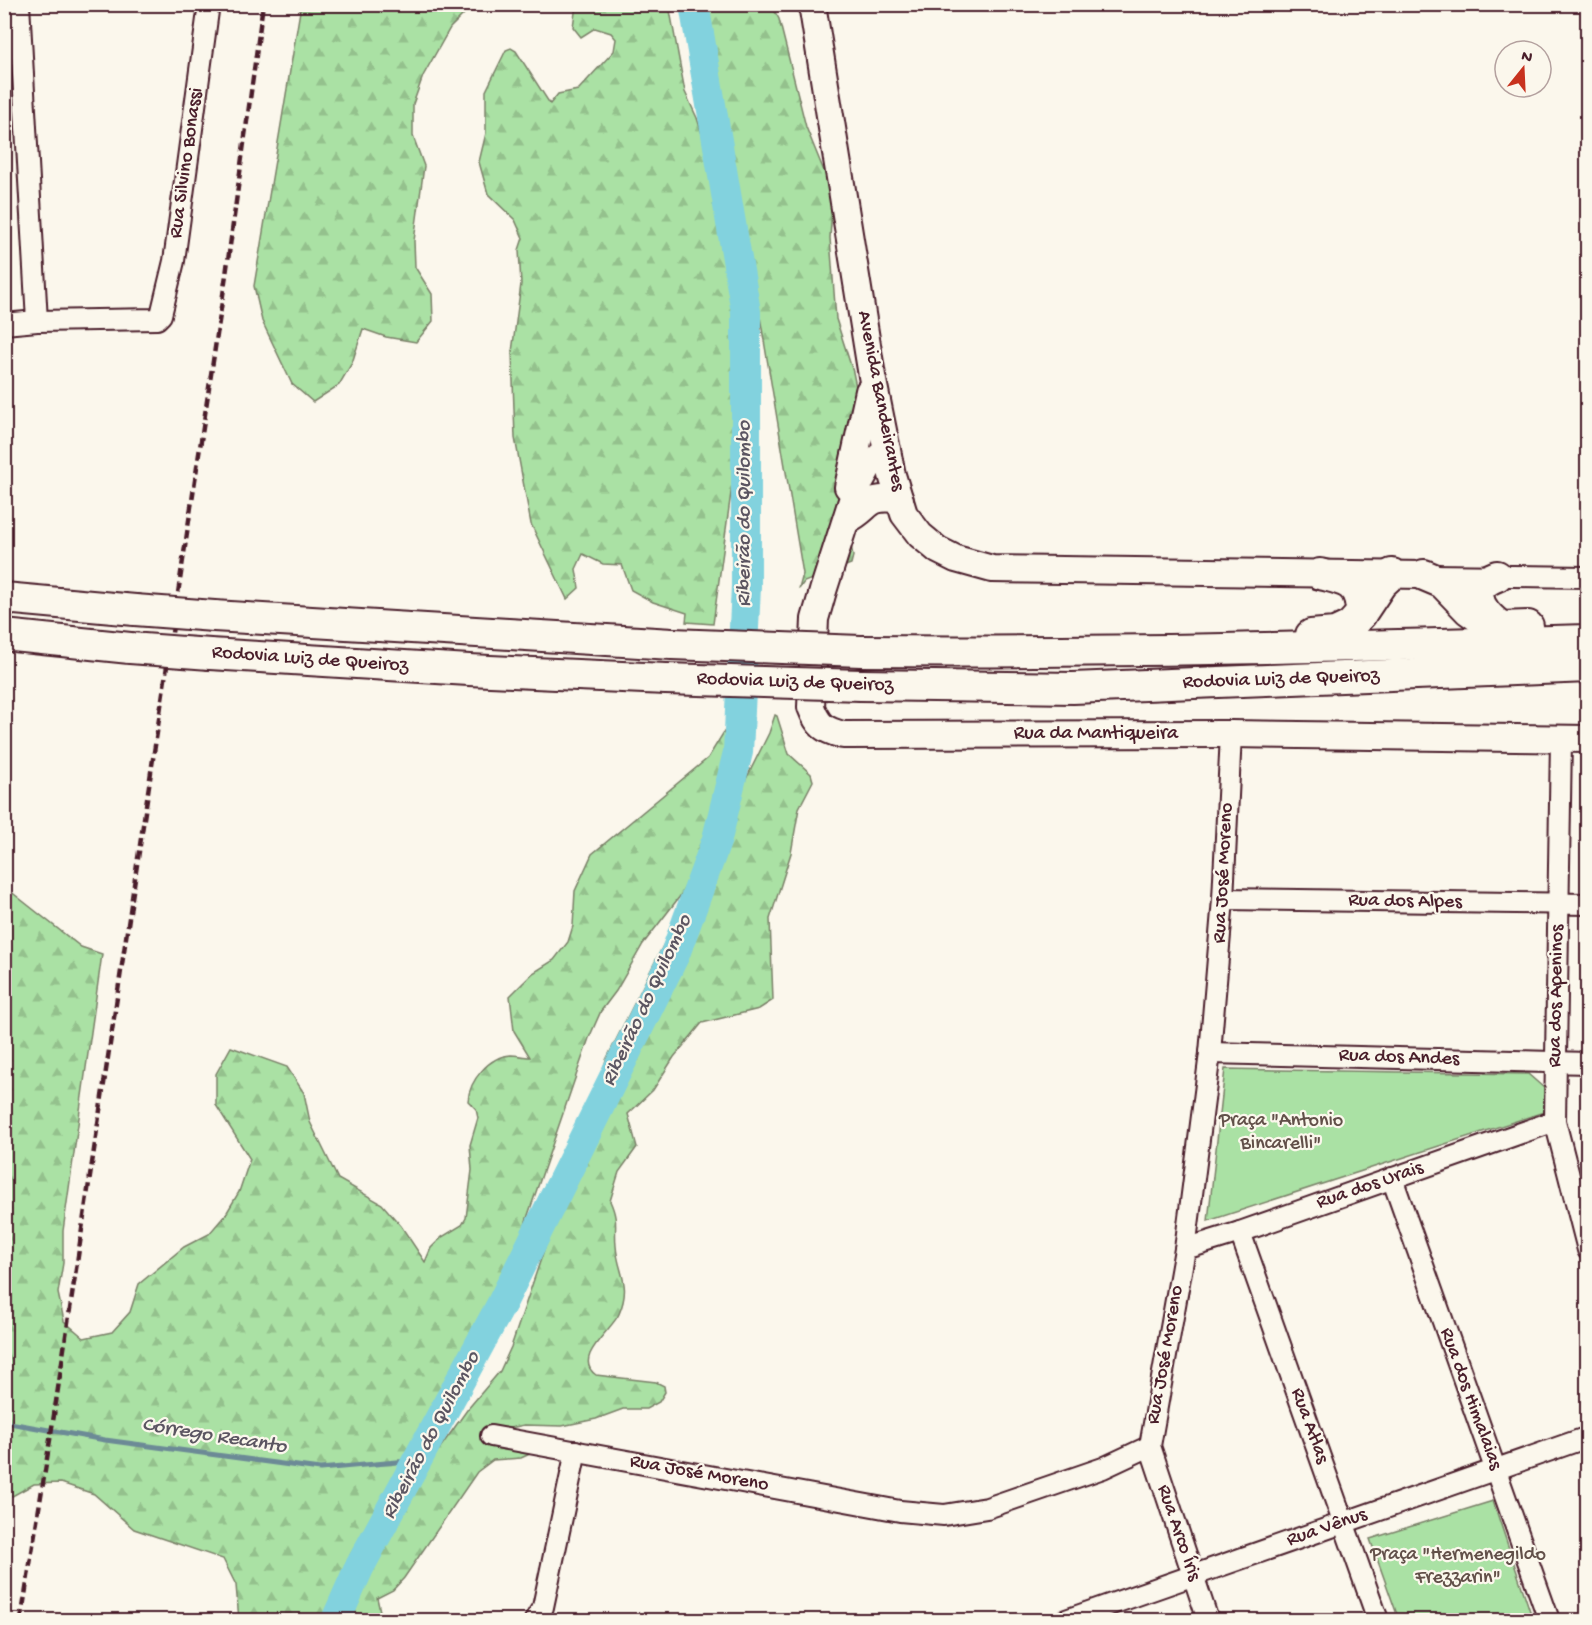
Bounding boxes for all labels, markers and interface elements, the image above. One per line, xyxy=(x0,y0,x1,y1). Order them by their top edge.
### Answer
north arrow xyxy=(1493,39,1553,99)
text: N xyxy=(1519,47,1535,69)
street label: Rua Silvino Bonassi xyxy=(165,86,209,240)
street label: Avenida Bandeirantes xyxy=(851,309,909,494)
water label: Ribeirão do Quilombo xyxy=(733,420,758,607)
street label: Rodovia Luiz de Queiroz xyxy=(211,642,410,678)
street label: Rodovia Luiz de Queiroz xyxy=(1182,665,1381,695)
street label: Rodovia Luiz de Queiroz xyxy=(696,668,895,698)
street label: Rua da Mantiqueira xyxy=(1014,723,1179,746)
street label: Rua José Moreno xyxy=(1209,802,1239,944)
street label: Rua dos Alpes xyxy=(1348,890,1463,915)
water label: Ribeirão do Quilombo xyxy=(597,910,699,1091)
street label: Rua dos Apeninos xyxy=(1544,924,1570,1068)
street label: Rua dos Andes xyxy=(1338,1044,1460,1072)
park label: Praça "Antonio Bincarelli" xyxy=(1218,1110,1343,1156)
street label: Rua dos Urais xyxy=(1314,1157,1427,1215)
street label: Rua José Moreno xyxy=(1142,1284,1190,1426)
street label: Rua dos Himalaias xyxy=(1434,1325,1507,1474)
water label: Ribeirão do Quilombo xyxy=(377,1347,487,1524)
street label: Rua Atlas xyxy=(1285,1385,1333,1467)
water label: Córrego Recanto xyxy=(140,1413,289,1461)
street label: Rua José Moreno xyxy=(628,1450,770,1498)
street label: Rua Arco Íris xyxy=(1151,1482,1206,1585)
street label: Rua Vênus xyxy=(1284,1503,1371,1552)
park label: Praça "Hermenegildo Frezzarin" xyxy=(1369,1544,1546,1590)

